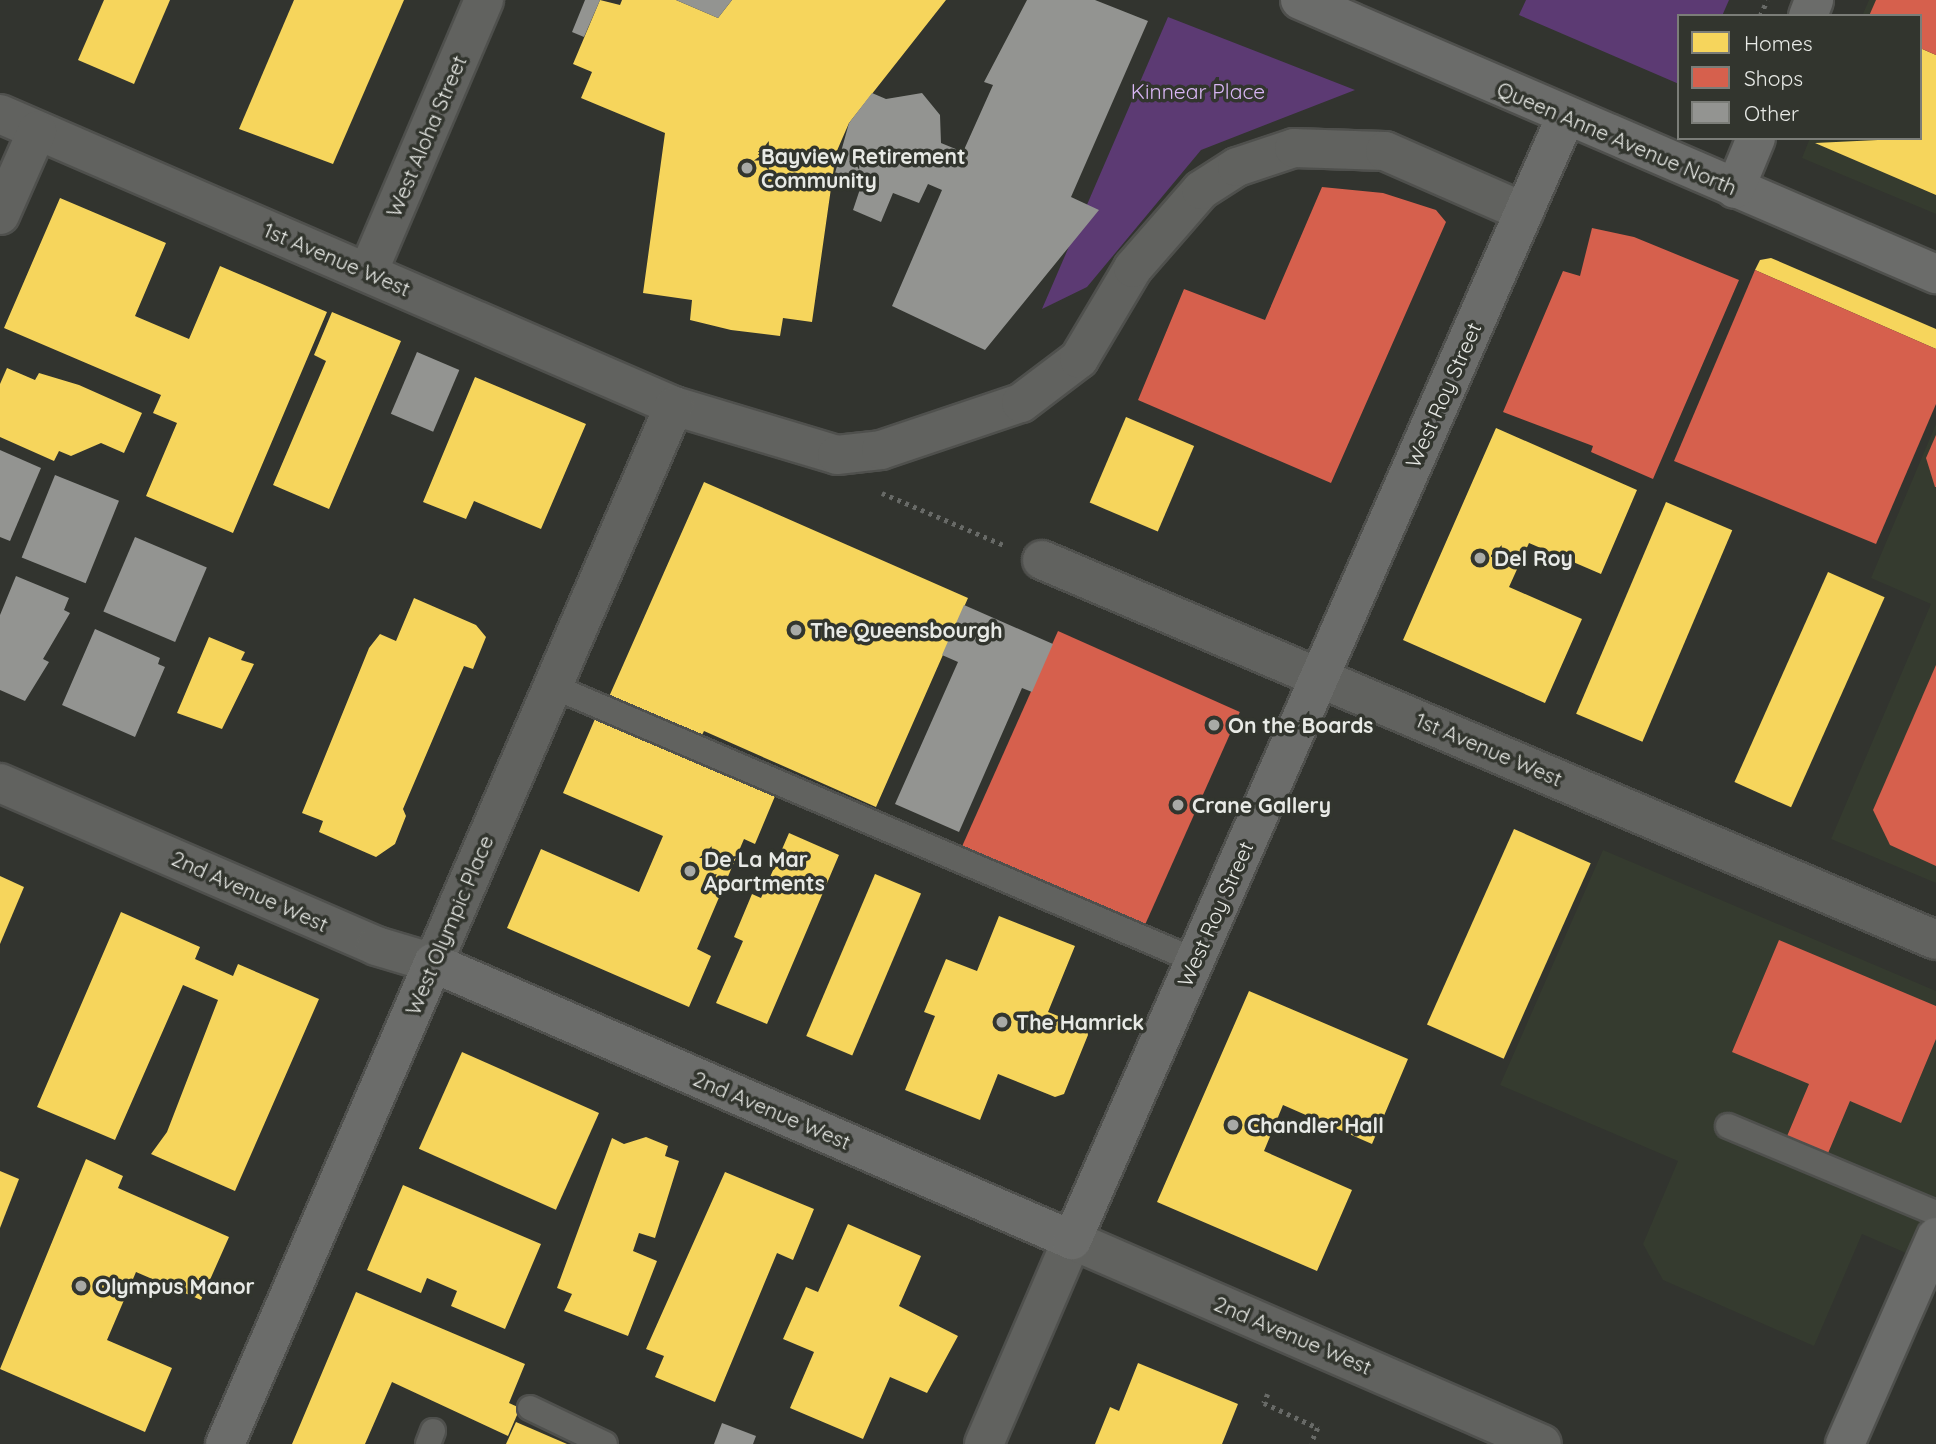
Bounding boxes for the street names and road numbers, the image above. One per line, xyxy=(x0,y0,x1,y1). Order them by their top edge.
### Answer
street label: West Aloha Street xyxy=(381,51,471,221)
street label: Queen Anne Avenue North xyxy=(1493,76,1741,200)
street label: 1st Avenue West xyxy=(260,217,414,301)
street label: West Roy Street xyxy=(1400,319,1486,471)
street label: 1st Avenue West xyxy=(1412,707,1566,791)
street label: West Olympic Place xyxy=(400,831,498,1019)
street label: West Roy Street xyxy=(1172,838,1258,990)
street label: 2nd Avenue West xyxy=(168,845,332,937)
street label: 2nd Avenue West xyxy=(689,1065,855,1155)
street label: 2nd Avenue West xyxy=(1210,1290,1376,1380)

